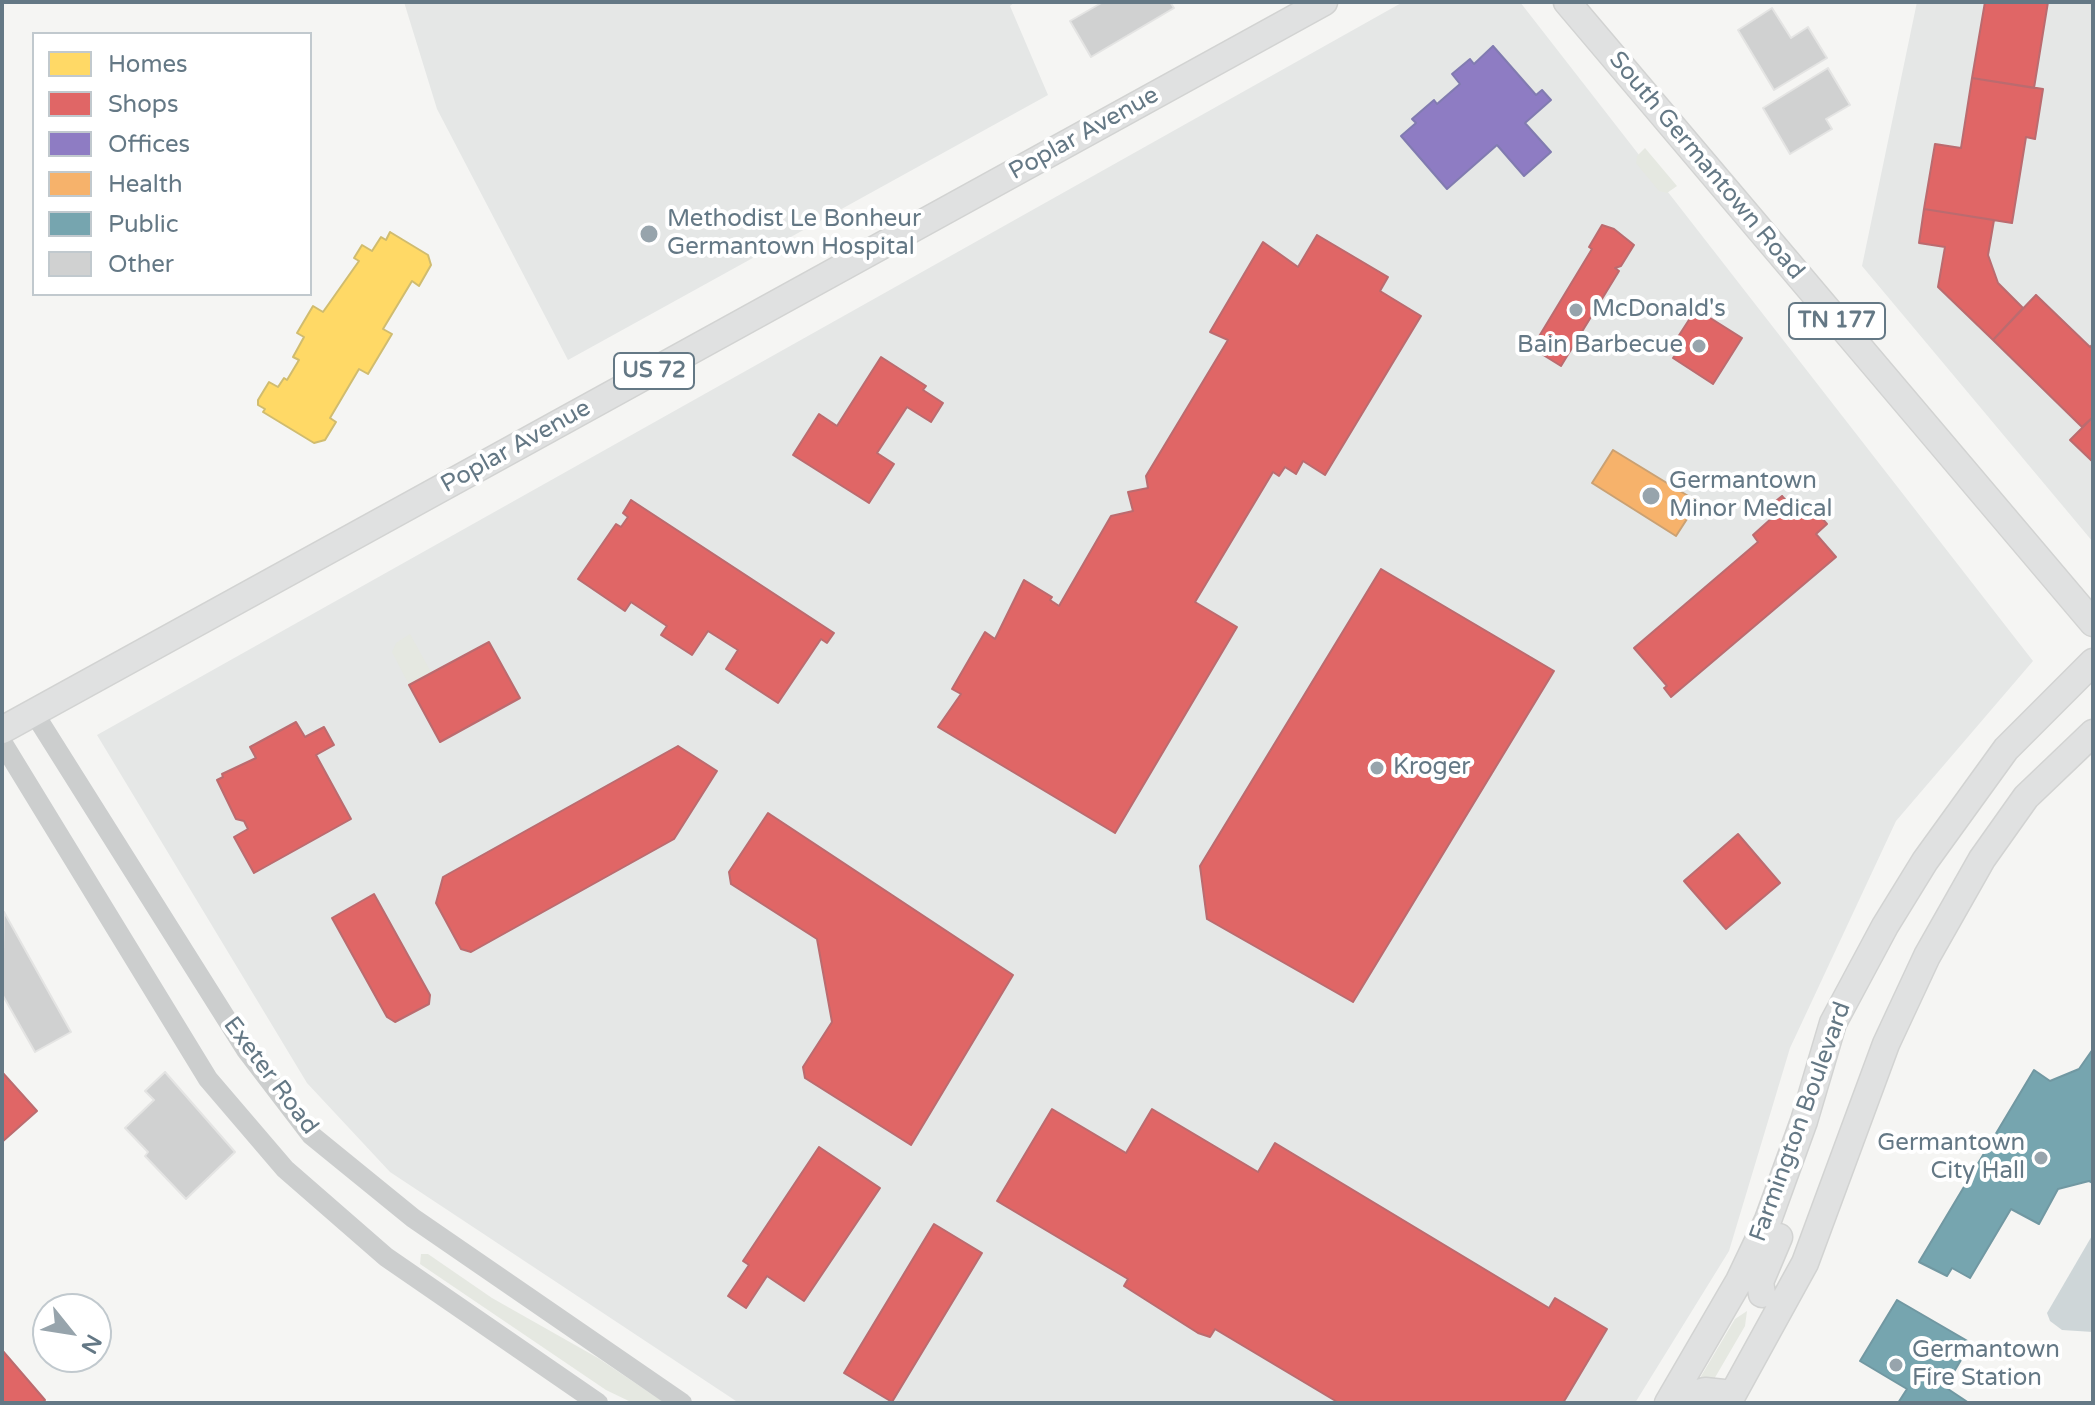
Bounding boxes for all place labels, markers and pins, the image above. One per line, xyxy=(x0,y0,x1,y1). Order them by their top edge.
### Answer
place label: Methodist Le Bonheur Germantown Hospital xyxy=(667,206,921,262)
marker: Methodist Le Bonheur Germantown Hospital xyxy=(638,223,660,245)
place label: McDonald's xyxy=(1592,296,1726,324)
marker: McDonald's xyxy=(1567,301,1585,319)
place label: Bain Barbecue xyxy=(1517,332,1683,360)
marker: Bain Barbecue xyxy=(1690,337,1708,355)
place label: Germantown Minor Medical xyxy=(1669,468,1832,524)
marker: Germantown Minor Medical xyxy=(1640,485,1662,507)
place label: Kroger xyxy=(1393,754,1470,782)
marker: Kroger xyxy=(1368,759,1386,777)
place label: Germantown City Hall xyxy=(1877,1130,2025,1186)
marker: Germantown City Hall xyxy=(2032,1149,2050,1167)
place label: Germantown Fire Station xyxy=(1912,1337,2060,1393)
marker: Germantown Fire Station xyxy=(1887,1356,1905,1374)

